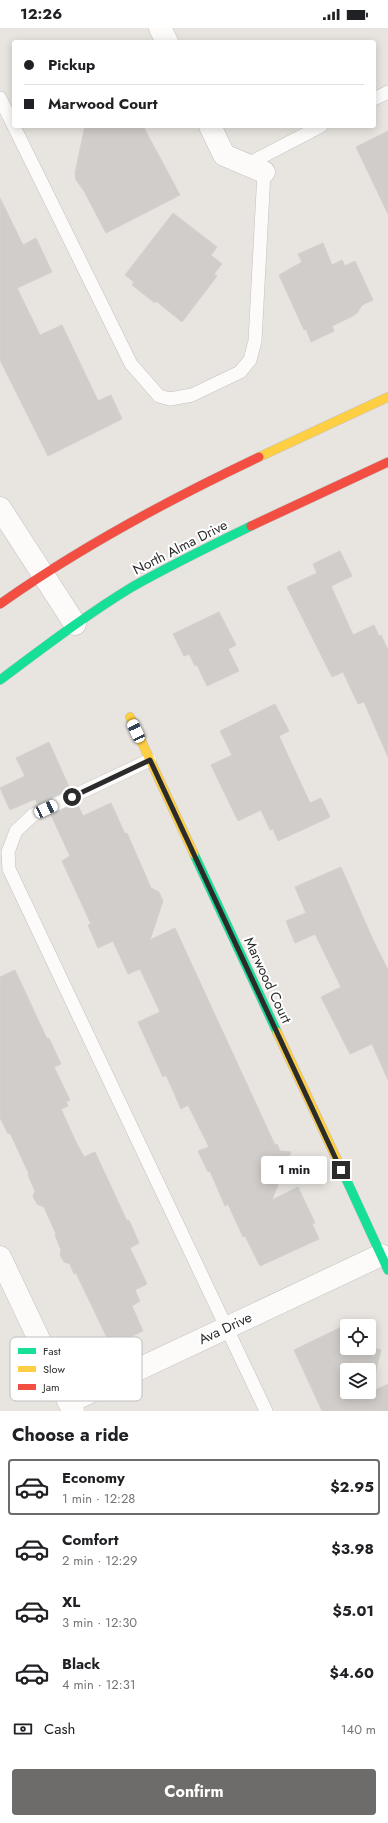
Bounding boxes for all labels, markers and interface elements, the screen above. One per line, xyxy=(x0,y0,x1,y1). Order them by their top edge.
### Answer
text: 12:26 xyxy=(20,3,62,25)
text: Pickup xyxy=(48,54,95,76)
text: Marwood Court xyxy=(48,93,158,115)
street label: North Alma Drive xyxy=(129,515,231,579)
car xyxy=(125,718,147,744)
route start xyxy=(63,788,81,806)
car xyxy=(33,798,59,820)
street label: Marwood Court xyxy=(239,934,297,1027)
callout: 1 min xyxy=(261,1156,327,1184)
text: 1 min xyxy=(278,1160,310,1179)
route end xyxy=(332,1161,350,1179)
street label: Ava Drive xyxy=(195,1307,255,1349)
map controls xyxy=(340,1319,376,1399)
button: locate xyxy=(340,1319,376,1355)
legend xyxy=(10,1337,142,1401)
text: Fast xyxy=(43,1343,61,1359)
text: Slow xyxy=(43,1361,65,1377)
button: layers xyxy=(340,1363,376,1399)
text: Jam xyxy=(41,1379,60,1395)
text: Choose a ride xyxy=(12,1422,129,1448)
text: Economy xyxy=(62,1467,125,1489)
icon: car xyxy=(14,1469,50,1505)
text: $2.95 xyxy=(330,1476,374,1498)
text: 1 min · 12:28 xyxy=(62,1489,135,1508)
text: Comfort xyxy=(62,1529,119,1551)
icon: car xyxy=(14,1531,50,1567)
text: $3.98 xyxy=(331,1538,374,1560)
text: 2 min · 12:29 xyxy=(62,1551,137,1570)
text: XL xyxy=(62,1591,80,1613)
icon: car xyxy=(14,1593,50,1629)
text: $5.01 xyxy=(333,1600,374,1622)
text: 3 min · 12:30 xyxy=(62,1613,137,1632)
text: Black xyxy=(62,1653,100,1675)
icon: car xyxy=(14,1655,50,1691)
text: $4.60 xyxy=(329,1662,374,1684)
text: 4 min · 12:31 xyxy=(62,1675,136,1694)
icon: cash xyxy=(12,1718,34,1740)
text: Cash xyxy=(44,1718,75,1740)
text: 140 m xyxy=(341,1720,376,1739)
button: Confirm xyxy=(12,1769,376,1815)

